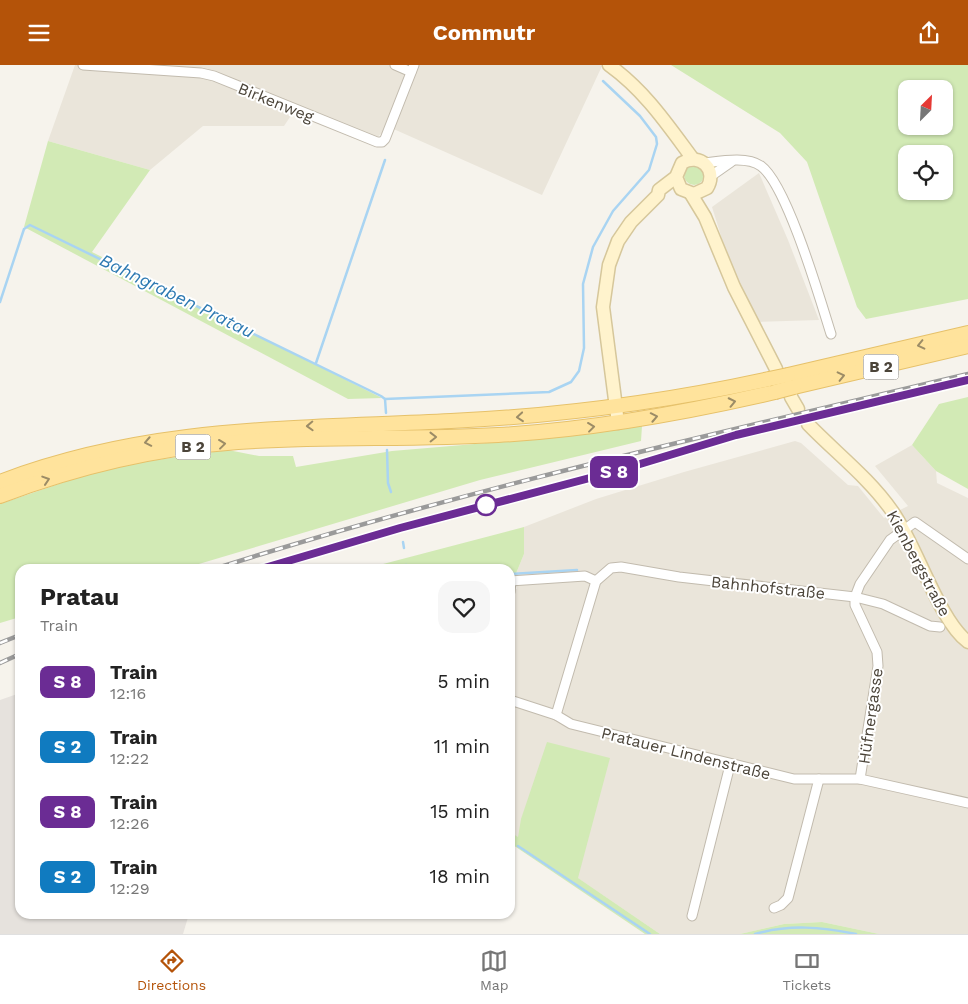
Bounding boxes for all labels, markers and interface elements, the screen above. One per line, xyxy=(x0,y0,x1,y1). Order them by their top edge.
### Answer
icon: menu xyxy=(25,19,53,47)
icon: share xyxy=(915,19,943,47)
text: Commutr xyxy=(433,20,535,45)
street label: Birkenweg xyxy=(235,79,317,126)
north arrow xyxy=(898,80,952,135)
map controls xyxy=(898,80,953,200)
button: locate xyxy=(898,145,953,200)
water label: Bahngraben Pratau xyxy=(97,249,258,342)
one-way arrow xyxy=(916,339,925,350)
road number: B 2 xyxy=(864,355,898,379)
one-way arrow xyxy=(837,371,846,382)
one-way arrow xyxy=(728,397,737,407)
one-way arrow xyxy=(515,411,523,422)
one-way arrow xyxy=(649,413,658,423)
one-way arrow xyxy=(305,421,313,431)
one-way arrow xyxy=(587,422,596,432)
one-way arrow xyxy=(430,432,437,442)
road number: B 2 xyxy=(176,435,210,459)
one-way arrow xyxy=(144,436,153,446)
one-way arrow xyxy=(218,439,226,450)
line badge: S 8 xyxy=(585,456,643,488)
text: S 8 xyxy=(600,461,628,482)
one-way arrow xyxy=(41,476,50,486)
unlabelled marker xyxy=(475,494,497,516)
street label: Kienbergstraße xyxy=(883,507,955,620)
street label: Bahnhofstraße xyxy=(710,572,826,603)
button: heart xyxy=(438,581,490,633)
text: Pratau xyxy=(40,583,119,611)
text: Train xyxy=(40,616,78,635)
text: Train xyxy=(110,661,158,684)
street label: Hüfnergasse xyxy=(854,667,887,765)
text: 5 min xyxy=(438,670,490,693)
text: S 8 xyxy=(53,671,82,692)
text: 12:16 xyxy=(110,684,146,703)
street label: Pratauer Lindenstraße xyxy=(599,723,772,784)
text: Train xyxy=(110,726,158,749)
text: 11 min xyxy=(434,735,490,758)
text: S 2 xyxy=(54,736,81,757)
text: 12:22 xyxy=(110,749,149,768)
text: Train xyxy=(110,791,158,814)
text: 15 min xyxy=(430,800,490,823)
text: S 8 xyxy=(53,801,82,822)
text: 12:26 xyxy=(110,814,149,833)
text: Train xyxy=(110,856,158,879)
text: 18 min xyxy=(429,865,490,888)
text: S 2 xyxy=(54,866,81,887)
text: 12:29 xyxy=(110,879,150,898)
tab: Directions xyxy=(137,947,206,993)
tab: Map xyxy=(480,947,509,993)
tab: Tickets xyxy=(782,947,831,993)

